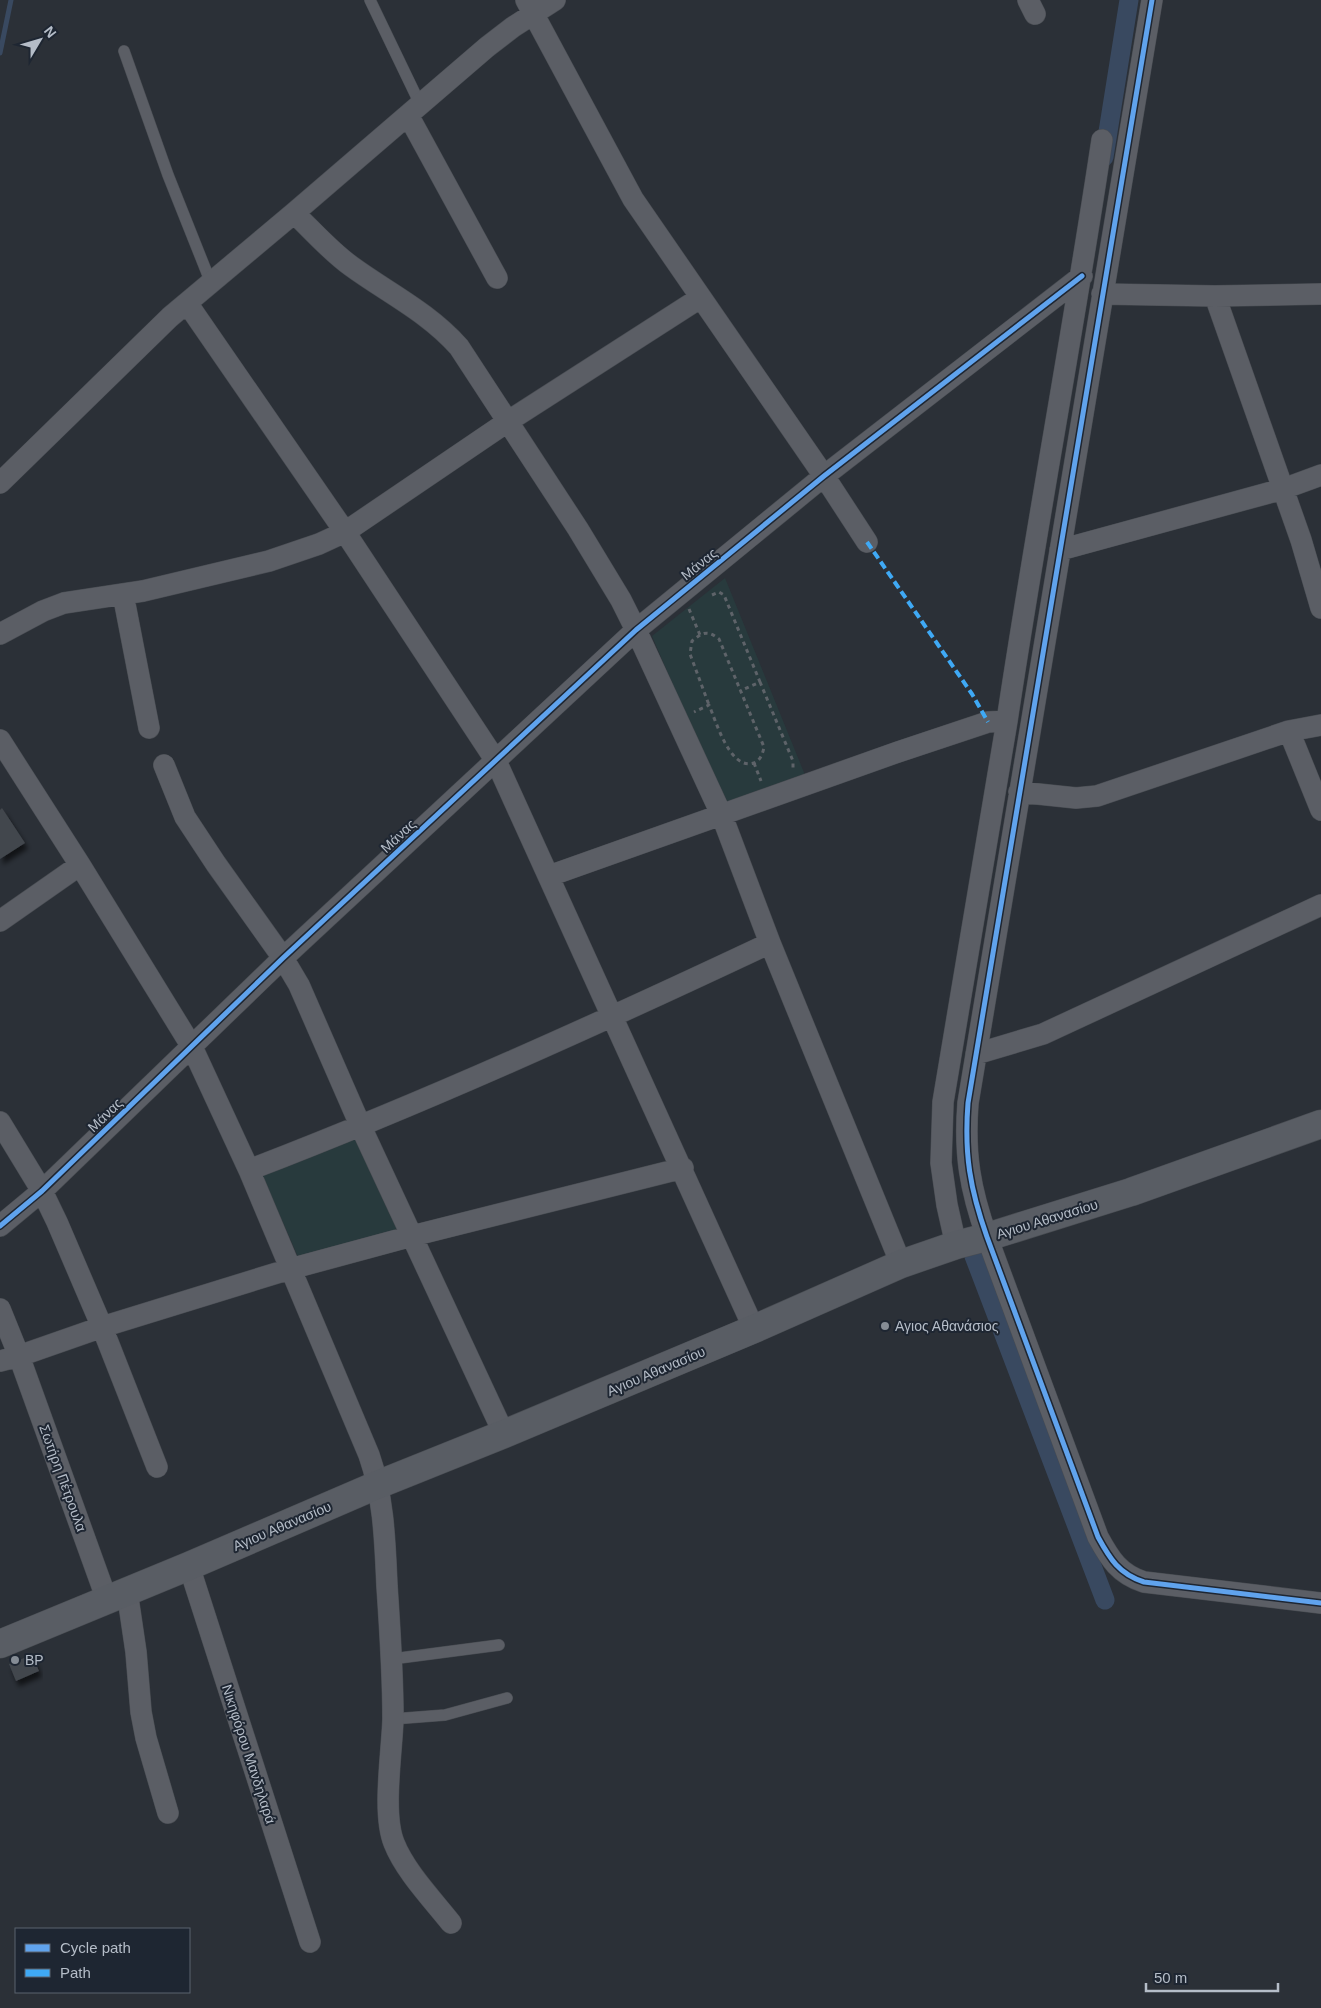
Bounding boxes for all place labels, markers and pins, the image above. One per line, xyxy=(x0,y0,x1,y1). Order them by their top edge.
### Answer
place label: Αγιος Αθανάσιος xyxy=(895,1318,999,1334)
marker: Αγιος Αθανάσιος xyxy=(879,1320,891,1332)
place label: BP xyxy=(25,1652,44,1668)
marker: BP xyxy=(9,1654,21,1666)

